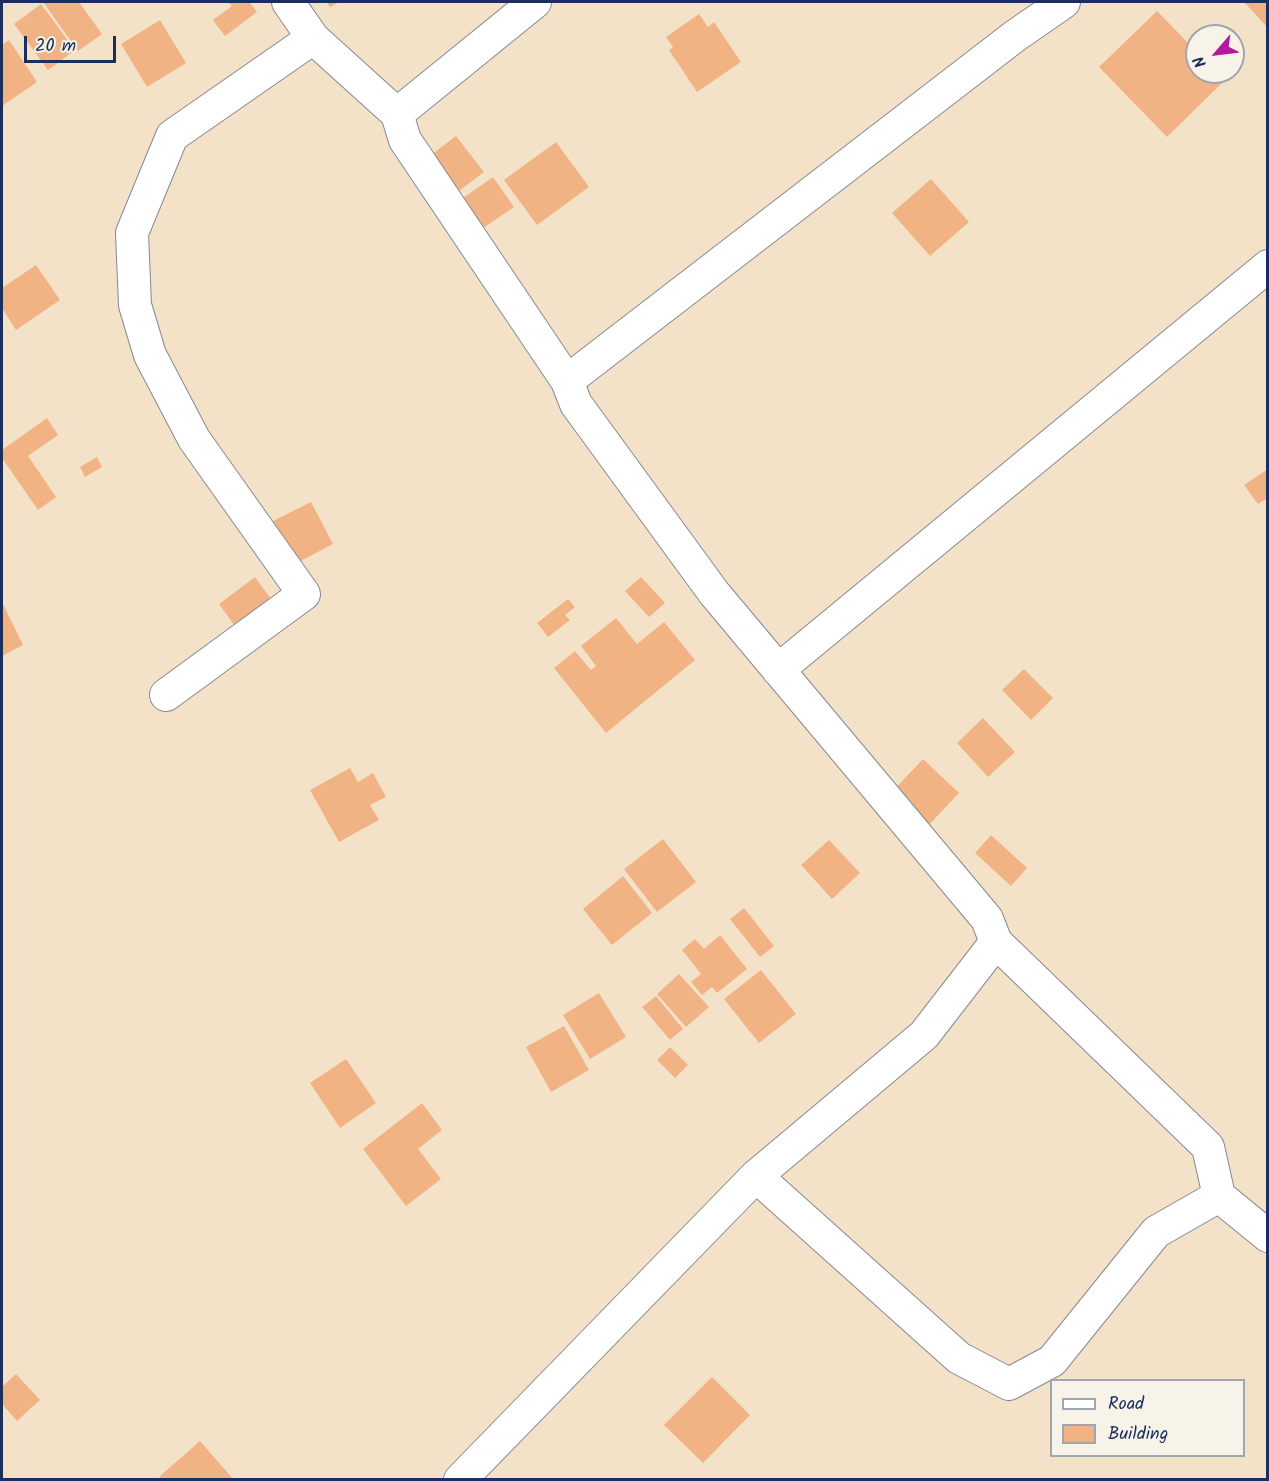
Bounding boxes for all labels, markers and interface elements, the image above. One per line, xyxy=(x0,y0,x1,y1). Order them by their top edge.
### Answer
scale bar xyxy=(27,24,118,62)
north arrow xyxy=(1185,24,1245,84)
text: 20 m xyxy=(35,32,76,61)
text: N xyxy=(1187,51,1214,72)
legend xyxy=(1050,1379,1245,1457)
text: Road xyxy=(1108,1390,1144,1419)
text: Building xyxy=(1108,1420,1168,1449)

